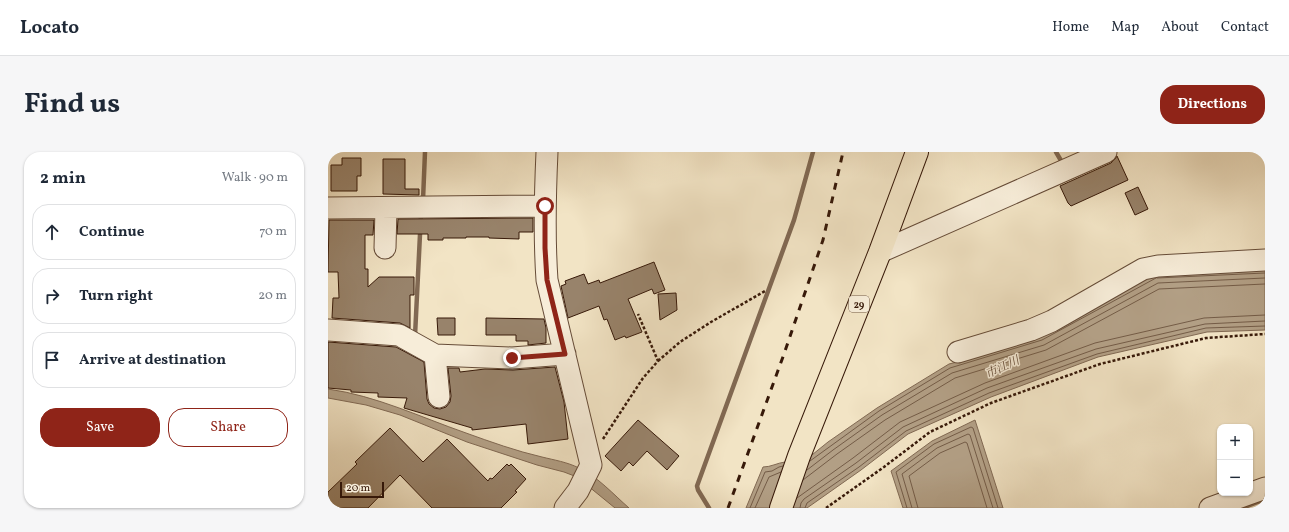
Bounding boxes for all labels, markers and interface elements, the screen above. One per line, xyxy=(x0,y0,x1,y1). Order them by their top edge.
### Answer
text: Locato xyxy=(20,15,79,41)
text: Home xyxy=(1052,18,1089,37)
text: Map xyxy=(1111,18,1139,37)
text: About xyxy=(1161,18,1199,37)
text: Contact xyxy=(1221,18,1269,37)
text: Find us xyxy=(24,85,120,124)
button: Directions xyxy=(1160,85,1265,124)
text: 2 min xyxy=(40,167,86,190)
text: Walk · 90 m xyxy=(222,169,288,187)
route start xyxy=(536,197,554,215)
icon: ahead xyxy=(41,221,63,243)
text: Continue xyxy=(79,222,144,243)
text: 70 m xyxy=(259,223,287,241)
icon: right xyxy=(41,285,63,307)
text: Turn right xyxy=(79,286,153,307)
text: 20 m xyxy=(258,287,287,305)
road number: 29 xyxy=(849,296,869,312)
icon: arrive xyxy=(41,349,63,371)
route end xyxy=(503,349,521,367)
text: Arrive at destination xyxy=(79,350,226,371)
water label: 市江川 xyxy=(983,352,1024,383)
button: Save xyxy=(40,408,160,447)
button: Share xyxy=(168,408,288,447)
map controls xyxy=(1217,424,1253,496)
button: + xyxy=(1217,424,1253,460)
button: − xyxy=(1217,460,1253,496)
scale bar xyxy=(340,480,384,499)
text: 20 m xyxy=(346,481,370,496)

